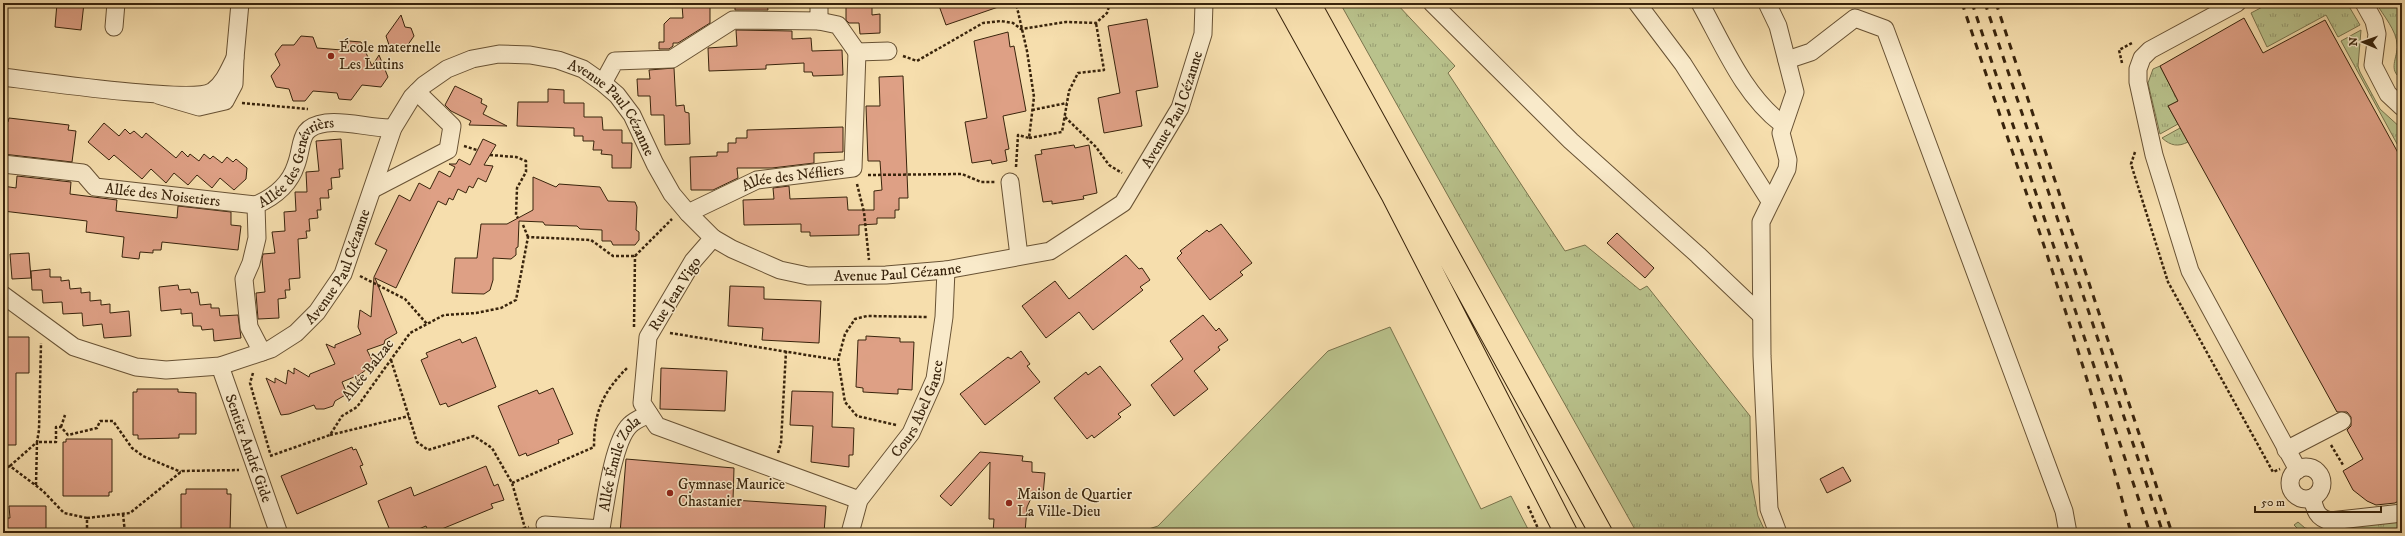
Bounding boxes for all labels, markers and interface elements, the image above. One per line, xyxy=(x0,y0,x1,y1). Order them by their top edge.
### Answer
north arrow xyxy=(2343,22,2383,62)
text: N xyxy=(2347,37,2361,46)
place label: École maternelle Les Lutins xyxy=(339,38,441,74)
street label: Avenue Paul Cézanne xyxy=(1137,49,1207,171)
marker: École maternelle Les Lutins xyxy=(326,51,336,61)
street label: Avenue Paul Cézanne xyxy=(565,55,659,159)
street label: Allée des Genévrièrs xyxy=(255,113,334,212)
street label: Allée des Néfliers xyxy=(738,160,845,196)
street label: Allée des Noisetiers xyxy=(104,179,221,210)
street label: Avenue Paul Cézanne xyxy=(301,206,374,328)
street label: Rue Jean Vigo xyxy=(645,253,705,335)
street label: Avenue Paul Cézanne xyxy=(834,258,963,285)
street label: Allée Balzac xyxy=(338,335,399,405)
street label: Cours Abel Gance xyxy=(886,359,947,461)
street label: Sentier André Gide xyxy=(221,391,277,505)
street label: Allée Émile Zola xyxy=(594,410,644,513)
place label: Gymnase Maurice Chastanier xyxy=(678,475,785,511)
place label: Maison de Quartier La Ville-Dieu xyxy=(1017,485,1132,521)
marker: Gymnase Maurice Chastanier xyxy=(665,488,675,498)
scale bar xyxy=(2255,488,2381,514)
text: 50 m xyxy=(2261,495,2285,510)
marker: Maison de Quartier La Ville-Dieu xyxy=(1004,498,1014,508)

